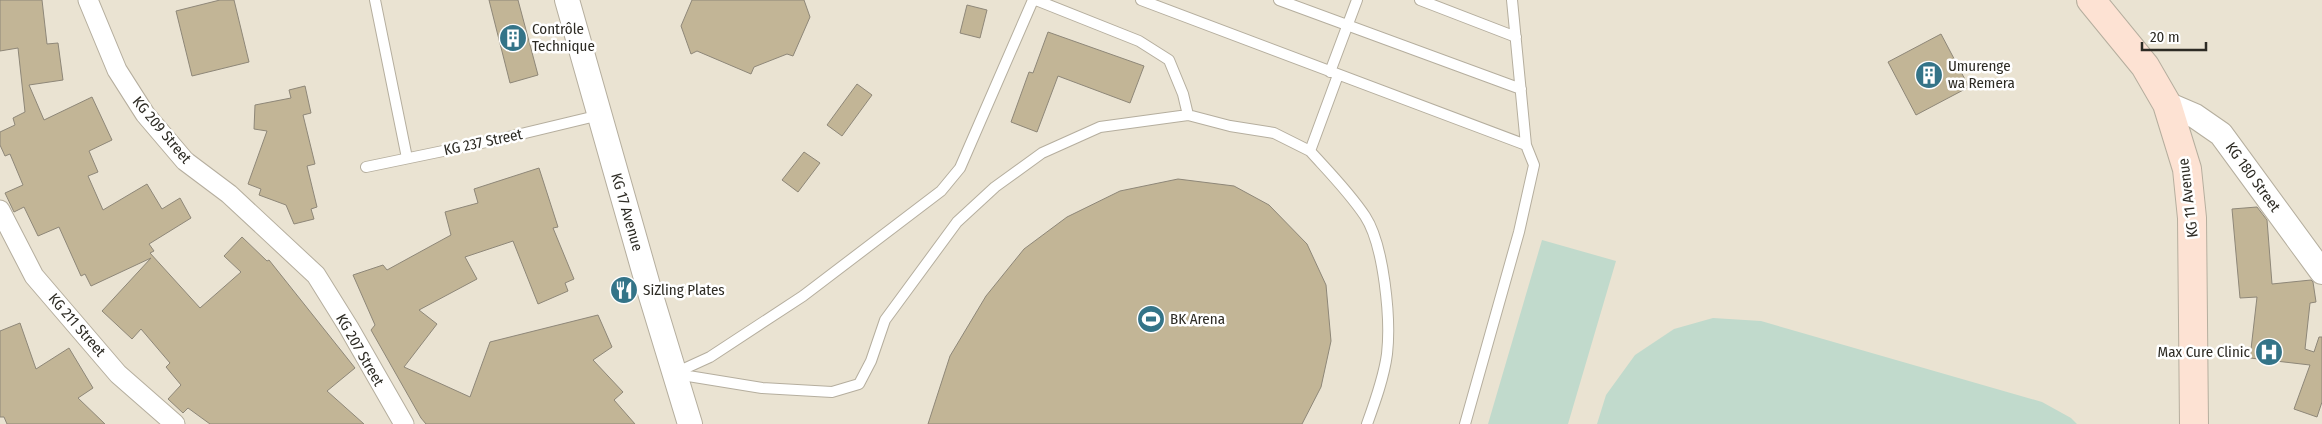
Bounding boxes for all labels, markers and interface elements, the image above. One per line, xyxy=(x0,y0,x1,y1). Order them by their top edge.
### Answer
place label: Contrôle Technique xyxy=(532,20,595,55)
scale bar xyxy=(2142,20,2206,52)
building icon: Contrôle Technique xyxy=(498,23,528,53)
text: 20 m xyxy=(2150,28,2180,46)
place label: Umurenge wa Remera xyxy=(1948,57,2015,92)
building icon: Umurenge wa Remera xyxy=(1914,60,1944,90)
street label: KG 209 Street xyxy=(129,93,195,167)
street label: KG 237 Street xyxy=(442,125,524,159)
street label: KG 180 Street xyxy=(2222,139,2284,215)
street label: KG 11 Avenue xyxy=(2174,157,2202,239)
street label: KG 17 Avenue xyxy=(607,171,647,253)
restaurant icon: SiZling Plates xyxy=(609,275,639,305)
place label: SiZling Plates xyxy=(643,281,725,299)
street label: KG 211 Street xyxy=(45,290,109,360)
sports icon: BK Arena xyxy=(1136,304,1166,334)
place label: BK Arena xyxy=(1170,310,1225,328)
street label: KG 207 Street xyxy=(332,311,388,389)
hospital icon: Max Cure Clinic xyxy=(2254,337,2284,367)
place label: Max Cure Clinic xyxy=(2158,343,2251,361)

